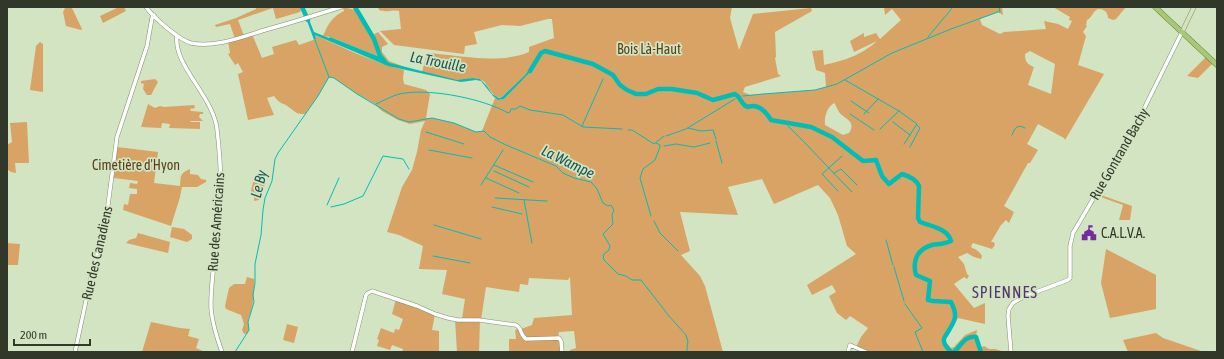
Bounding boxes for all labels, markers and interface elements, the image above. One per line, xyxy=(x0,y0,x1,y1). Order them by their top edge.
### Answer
park label: Bois Là-Haut xyxy=(617,41,681,57)
water label: La Trouille xyxy=(409,48,468,75)
street label: Rue Gontrand Bachy xyxy=(1086,105,1152,203)
water label: La Wampe xyxy=(539,141,598,182)
park label: Cimetière d'Hyon xyxy=(92,157,180,173)
water label: Le By xyxy=(247,167,270,200)
street label: Rue des Américains xyxy=(205,172,227,272)
street label: Rue des Canadiens xyxy=(78,204,116,302)
public building icon: C.A.L.V.A. xyxy=(1080,224,1098,242)
place label: C.A.L.V.A. xyxy=(1101,225,1145,241)
district label: SPIENNES xyxy=(972,283,1038,301)
scale bar xyxy=(14,321,90,347)
text: 200 m xyxy=(20,328,47,342)

